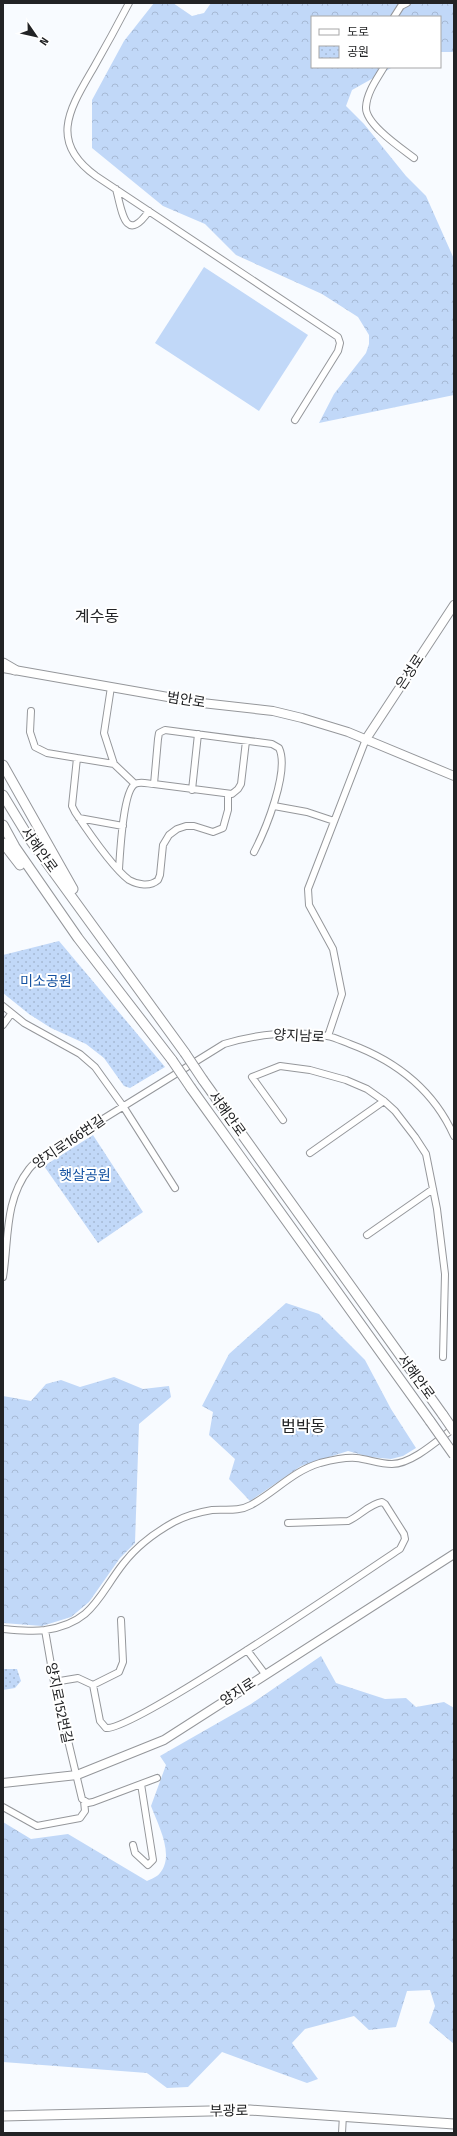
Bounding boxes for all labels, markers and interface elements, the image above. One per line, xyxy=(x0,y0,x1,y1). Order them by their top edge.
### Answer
north arrow xyxy=(16,16,56,56)
legend xyxy=(311,16,441,68)
text: 도로 xyxy=(347,25,369,39)
text: N xyxy=(37,35,51,48)
text: 공원 xyxy=(347,45,369,59)
district label: 계수동 xyxy=(75,607,119,626)
street label: 은성로 xyxy=(392,651,428,693)
street label: 범안로 xyxy=(166,689,207,711)
street label: 서해안로 xyxy=(17,824,61,876)
park label: 미소공원 xyxy=(20,973,72,990)
street label: 양지남로 xyxy=(273,1026,325,1046)
street label: 서해안로 xyxy=(205,1088,249,1140)
street label: 양지로166번길 xyxy=(30,1112,108,1172)
park label: 햇살공원 xyxy=(59,1167,111,1184)
street label: 서해안로 xyxy=(394,1351,438,1403)
district label: 범박동 xyxy=(281,1417,325,1436)
street label: 양지로152번길 xyxy=(42,1661,76,1745)
street label: 양지로 xyxy=(217,1674,259,1710)
street label: 부광로 xyxy=(210,2102,249,2120)

